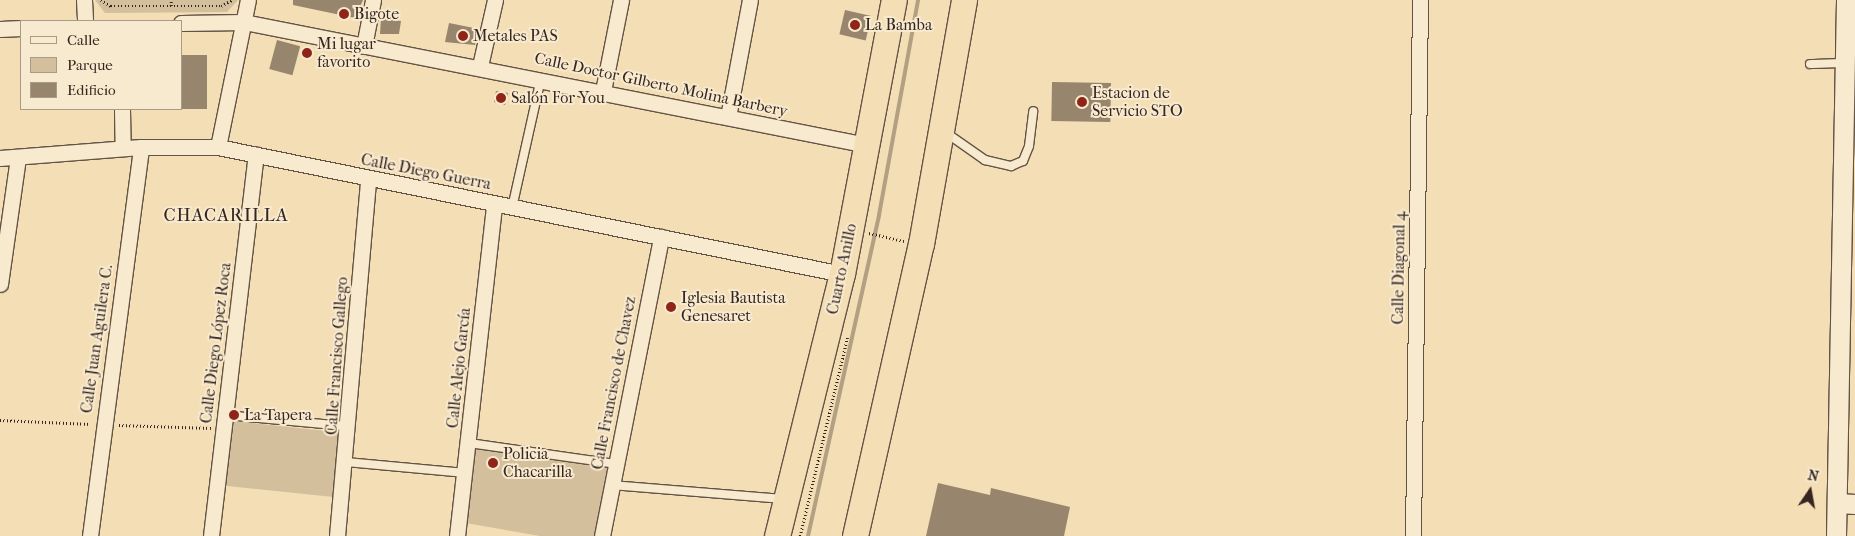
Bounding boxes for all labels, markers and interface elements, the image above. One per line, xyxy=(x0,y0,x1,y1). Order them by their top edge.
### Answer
place label: Bigote xyxy=(354,4,399,24)
marker: Bigote xyxy=(338,8,350,20)
place label: La Bamba xyxy=(865,15,932,35)
marker: La Bamba xyxy=(849,19,861,31)
legend xyxy=(20,20,182,110)
place label: Metales PAS xyxy=(473,26,558,46)
marker: Metales PAS xyxy=(457,30,469,42)
text: Calle xyxy=(67,31,100,49)
place label: Mi lugar favorito xyxy=(317,34,376,72)
marker: Mi lugar favorito xyxy=(301,47,313,59)
street label: Calle Doctor Gilberto Molina Barbery xyxy=(533,49,789,121)
text: Parque xyxy=(67,56,113,74)
text: Edificio xyxy=(67,81,116,99)
place label: Estacion de Servicio STO xyxy=(1092,83,1183,121)
place label: Salón For You xyxy=(511,88,605,108)
marker: Salón For You xyxy=(495,92,507,104)
marker: Estacion de Servicio STO xyxy=(1076,96,1088,108)
street label: Calle Diego Guerra xyxy=(359,150,493,194)
district label: CHACARILLA xyxy=(162,205,290,227)
street label: Calle Diagonal 4 xyxy=(1388,211,1410,325)
street label: Cuarto Anillo xyxy=(823,222,861,316)
street label: Calle Diego López Roca xyxy=(197,261,235,425)
street label: Calle Juan Aguilera C. xyxy=(77,264,117,414)
street label: Calle Francisco Gallego xyxy=(322,276,352,436)
place label: Iglesia Bautista Genesaret xyxy=(681,288,786,326)
street label: Calle Francisco de Chavez xyxy=(588,295,640,471)
marker: Iglesia Bautista Genesaret xyxy=(665,301,677,313)
street label: Calle Alejo García xyxy=(443,307,475,429)
place label: La Tapera xyxy=(244,405,312,425)
marker: La Tapera xyxy=(228,409,240,421)
place label: Policia Chacarilla xyxy=(503,444,572,482)
marker: Policia Chacarilla xyxy=(487,457,499,469)
north arrow xyxy=(1785,466,1835,516)
text: N xyxy=(1806,466,1820,485)

